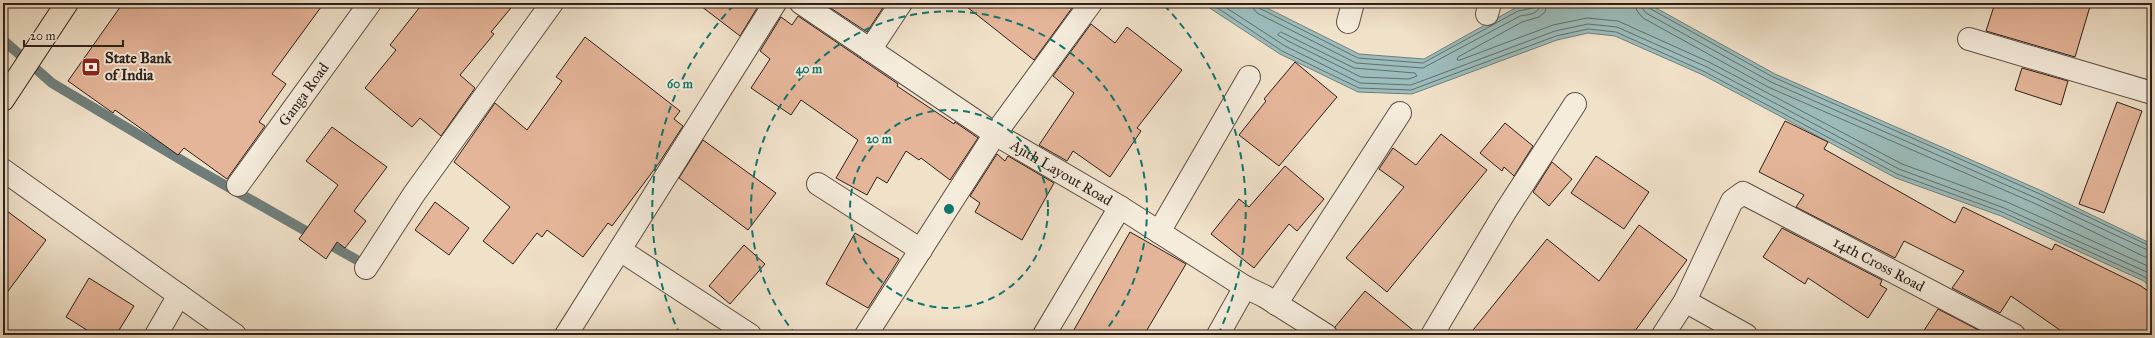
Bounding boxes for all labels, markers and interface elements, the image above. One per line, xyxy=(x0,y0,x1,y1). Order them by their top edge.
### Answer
scale bar xyxy=(24,22,123,48)
text: 20 m xyxy=(30,29,56,43)
place label: State Bank of India xyxy=(105,49,172,84)
bank icon: State Bank of India xyxy=(80,56,102,78)
street label: Ganga Road xyxy=(275,59,333,130)
text: 40 m xyxy=(796,62,823,77)
text: 60 m xyxy=(667,77,694,91)
text: 20 m xyxy=(866,132,893,146)
street label: Ajith Layout Road xyxy=(1006,135,1116,210)
centre of rings xyxy=(942,202,956,216)
street label: 14th Cross Road xyxy=(1830,233,1928,296)

